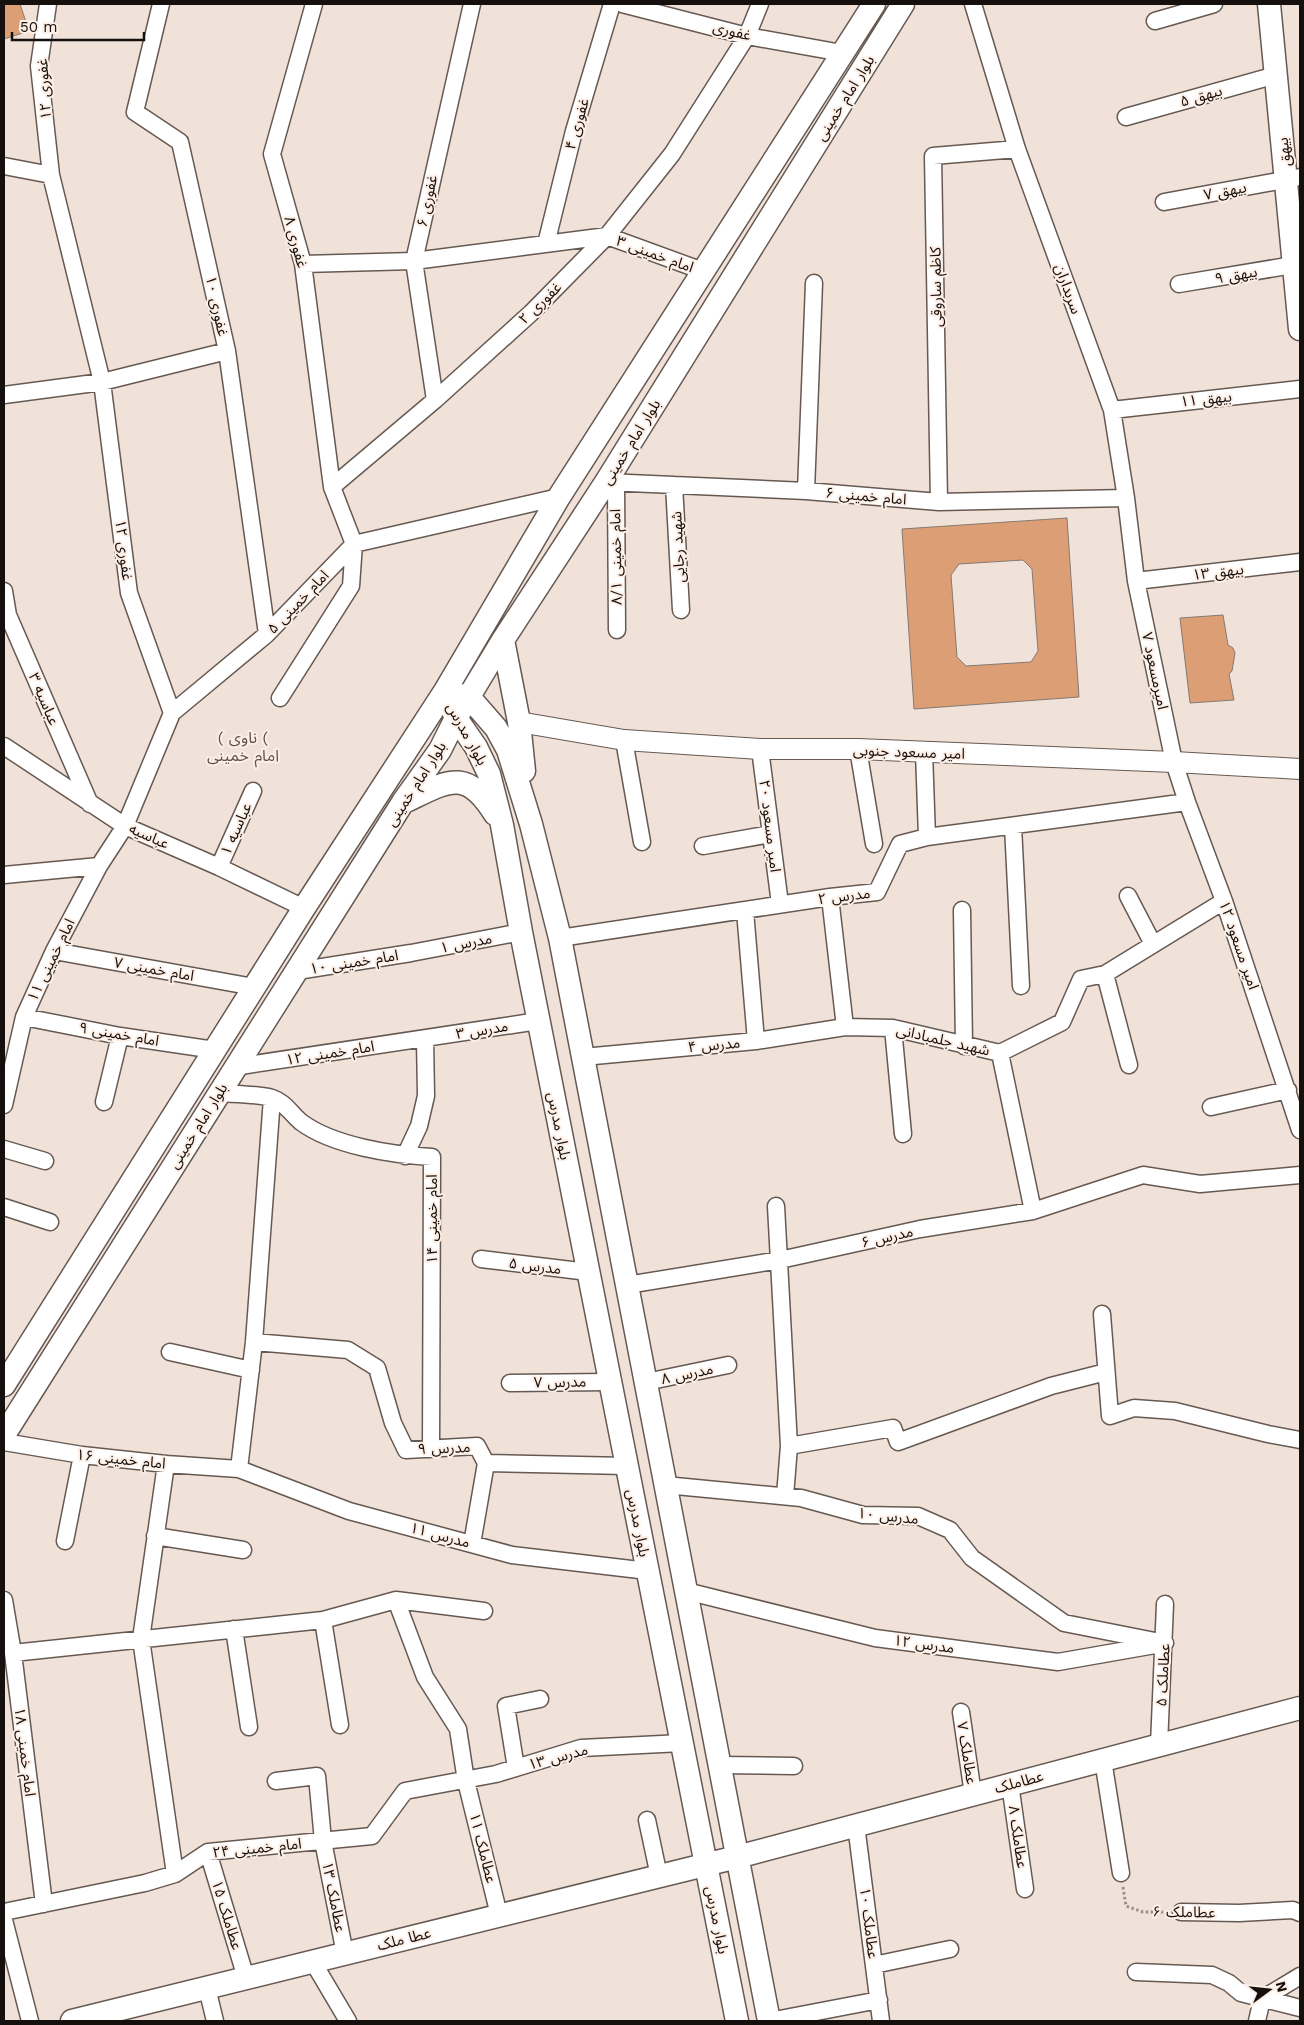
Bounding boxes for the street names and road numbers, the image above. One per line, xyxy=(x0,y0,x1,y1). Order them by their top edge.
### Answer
street label: غفوری xyxy=(711,18,754,45)
street label: بلوار امام خمینی xyxy=(812,52,880,145)
street label: غفوری ۱۲ xyxy=(33,57,55,120)
street label: بیهق ۵ xyxy=(1178,81,1224,112)
street label: غفوری ۴ xyxy=(561,96,593,152)
street label: بیهق xyxy=(1274,136,1295,168)
street label: غفوری ۶ xyxy=(413,173,441,229)
street label: بیهق ۷ xyxy=(1202,178,1248,205)
street label: غفوری ۸ xyxy=(280,214,312,270)
street label: امام خمینی ۳ xyxy=(613,232,696,278)
street label: کاظم ساروقی xyxy=(926,246,948,327)
street label: سربداران xyxy=(1051,262,1085,317)
street label: بیهق ۹ xyxy=(1213,262,1259,289)
street label: غفوری ۱۰ xyxy=(202,274,232,338)
street label: غفوری ۲ xyxy=(515,278,566,328)
street label: بیهق ۱۱ xyxy=(1179,387,1233,412)
street label: بلوار امام خمینی xyxy=(598,396,666,489)
street label: امام خمینی ۶ xyxy=(825,483,907,510)
street label: امام خمینی ۸/۱ xyxy=(606,509,628,605)
street label: شهید رجایی xyxy=(667,510,689,583)
street label: غفوری ۱۲ xyxy=(111,519,137,582)
street label: بیهق ۱۳ xyxy=(1191,560,1245,585)
street label: امام خمینی ۵ xyxy=(263,567,334,639)
street label: امیرمسعود ۷ xyxy=(1138,631,1172,711)
street label: عباسیه ۳ xyxy=(25,670,63,728)
street label: بلوار مدرس xyxy=(442,700,492,768)
street label: بلوار امام خمینی xyxy=(382,738,452,831)
street label: امیر مسعود جنوبی xyxy=(853,741,965,763)
street label: امیر مسعود ۲۰ xyxy=(755,779,785,873)
street label: عباسیه ۱ xyxy=(217,800,256,858)
street label: عباسیه xyxy=(126,819,172,853)
street label: مدرس ۲ xyxy=(817,884,871,908)
street label: امیر مسعود ۱۲ xyxy=(1215,898,1263,992)
street label: امام خمینی ۱۱ xyxy=(23,916,81,1005)
street label: مدرس ۱ xyxy=(438,929,494,957)
street label: امام خمینی ۱۰ xyxy=(308,946,400,980)
street label: امام خمینی ۷ xyxy=(112,953,196,987)
street label: مدرس ۳ xyxy=(455,1017,509,1043)
street label: امام خمینی ۹ xyxy=(77,1018,161,1052)
street label: شهید جلمبادانی xyxy=(895,1021,992,1060)
street label: مدرس ۴ xyxy=(687,1034,741,1056)
street label: امام خمینی ۱۲ xyxy=(284,1037,376,1071)
street label: بلوار امام خمینی xyxy=(165,1080,233,1173)
street label: بلوار مدرس xyxy=(544,1090,574,1162)
street label: امام خمینی ۱۴ xyxy=(423,1174,443,1264)
street label: مدرس ۶ xyxy=(859,1222,915,1252)
street label: مدرس ۵ xyxy=(508,1254,562,1278)
street label: مدرس ۸ xyxy=(659,1360,715,1388)
street label: مدرس ۷ xyxy=(533,1373,587,1391)
street label: مدرس ۹ xyxy=(417,1438,471,1458)
street label: امام خمینی ۱۶ xyxy=(75,1445,167,1475)
street label: بلوار مدرس xyxy=(623,1487,653,1559)
street label: مدرس ۱۰ xyxy=(857,1504,919,1528)
street label: مدرس ۱۱ xyxy=(408,1518,472,1552)
street label: مدرس ۱۲ xyxy=(892,1631,956,1657)
street label: عطاملک ۵ xyxy=(1152,1642,1174,1707)
street label: امام خمینی ۱۸ xyxy=(9,1706,39,1798)
street label: عطاملک ۷ xyxy=(953,1720,981,1786)
street label: مدرس ۱۳ xyxy=(526,1740,590,1774)
street label: عطاملک xyxy=(993,1767,1046,1797)
street label: عطاملک ۸ xyxy=(1005,1804,1031,1870)
street label: عطاملک ۱۱ xyxy=(466,1811,501,1885)
street label: امام خمینی ۲۴ xyxy=(211,1834,303,1864)
street label: عطاملک ۱۳ xyxy=(318,1860,350,1934)
street label: عطاملک ۱۵ xyxy=(208,1878,246,1952)
street label: بلوار مدرس xyxy=(702,1884,732,1956)
street label: عطاملک ۱۰ xyxy=(856,1886,882,1960)
street label: عطاملک ۶ xyxy=(1152,1902,1216,1922)
street label: عطا ملک xyxy=(375,1924,433,1954)

